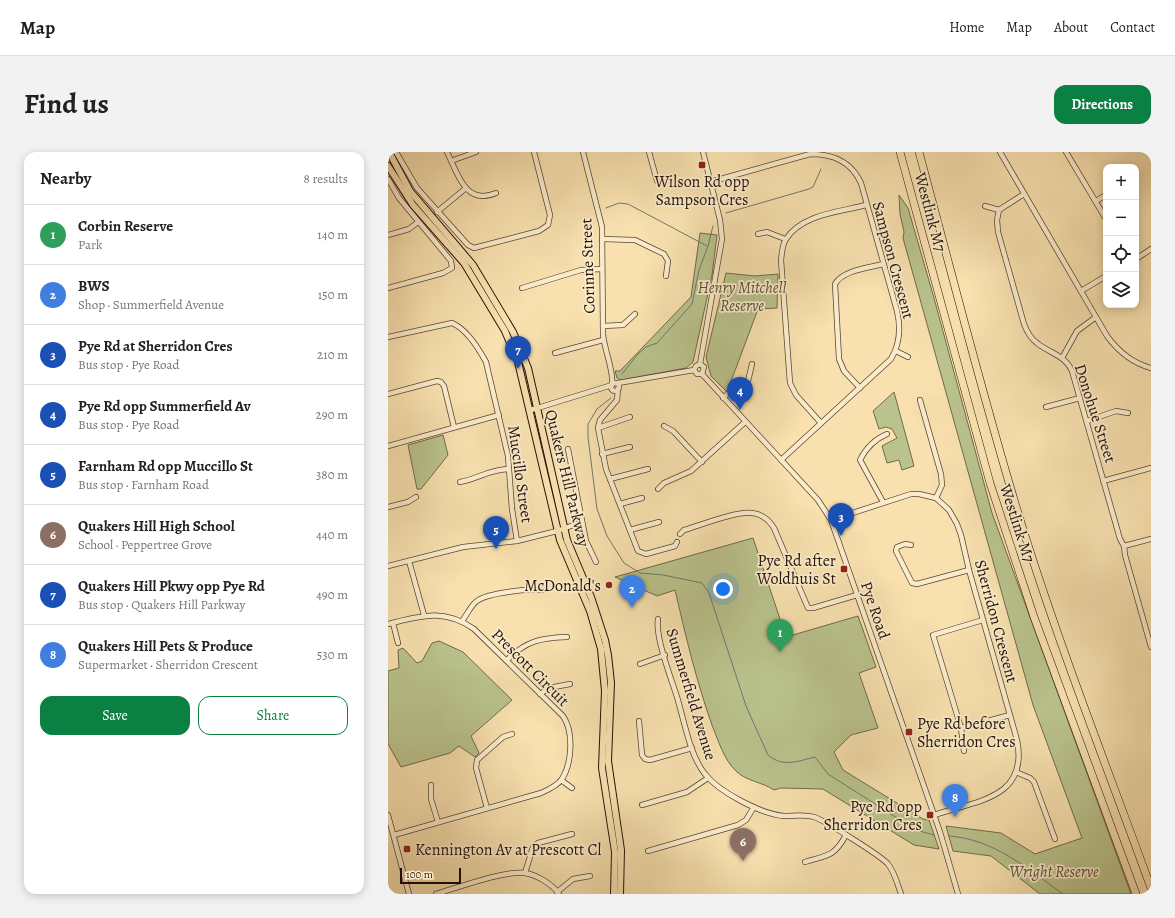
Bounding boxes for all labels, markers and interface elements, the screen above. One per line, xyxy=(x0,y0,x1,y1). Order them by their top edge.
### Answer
text: Map xyxy=(20,15,55,41)
text: Home xyxy=(949,18,984,37)
text: Map xyxy=(1006,18,1032,37)
text: About xyxy=(1054,18,1088,37)
text: Contact xyxy=(1110,18,1155,37)
text: Find us xyxy=(24,85,109,123)
button: Directions xyxy=(1054,85,1151,124)
marker: Wilson Rd opp Sampson Cres xyxy=(697,160,707,170)
map controls xyxy=(1103,164,1139,308)
button: + xyxy=(1103,164,1139,200)
text: Nearby xyxy=(40,167,91,190)
street label: Westlink M7 xyxy=(909,169,951,255)
text: 8 results xyxy=(304,170,348,187)
place label: Wilson Rd opp Sampson Cres xyxy=(654,171,749,211)
street label: Sampson Crescent xyxy=(867,199,919,321)
button: − xyxy=(1103,200,1139,236)
text: Corbin Reserve xyxy=(78,216,173,236)
street label: Corinne Street xyxy=(575,218,601,314)
text: 1 xyxy=(51,226,55,243)
text: 140 m xyxy=(317,226,348,243)
text: Park xyxy=(78,236,102,253)
button: locate xyxy=(1103,236,1139,272)
button: layers xyxy=(1103,272,1139,308)
text: BWS xyxy=(78,276,110,296)
park label: Henry Mitchell Reserve xyxy=(698,277,786,317)
text: 2 xyxy=(50,286,56,303)
text: 150 m xyxy=(318,286,348,303)
text: Shop · Summerfield Avenue xyxy=(78,296,224,313)
text: Pye Rd at Sherridon Cres xyxy=(78,336,233,356)
pin: 7 xyxy=(505,336,531,369)
text: 3 xyxy=(50,346,56,363)
text: 210 m xyxy=(317,346,348,363)
text: Bus stop · Pye Road xyxy=(78,356,180,373)
street label: Donohue Street xyxy=(1069,361,1121,466)
pin: 4 xyxy=(727,377,753,410)
text: Pye Rd opp Summerfield Av xyxy=(78,396,251,416)
text: 4 xyxy=(50,406,56,423)
text: 290 m xyxy=(316,406,348,423)
street label: Quakers Hill Parkway xyxy=(539,407,595,550)
text: Bus stop · Pye Road xyxy=(78,416,180,433)
street label: Muccillo Street xyxy=(502,424,538,524)
text: Farnham Rd opp Muccillo St xyxy=(78,456,253,476)
text: 5 xyxy=(50,466,56,483)
text: 380 m xyxy=(316,466,348,483)
text: Bus stop · Farnham Road xyxy=(78,476,209,493)
street label: Westlink M7 xyxy=(994,480,1040,566)
pin: 3 xyxy=(828,503,854,536)
text: Quakers Hill High School xyxy=(78,516,235,536)
pin: 5 xyxy=(483,516,509,549)
text: 6 xyxy=(50,526,56,543)
text: 440 m xyxy=(316,526,348,543)
text: School · Peppertree Grove xyxy=(78,536,212,553)
place label: Pye Rd after Woldhuis St xyxy=(756,550,836,590)
street label: Sherridon Crescent xyxy=(969,557,1023,685)
marker: Pye Rd after Woldhuis St xyxy=(839,564,849,574)
place label: McDonald's xyxy=(524,575,601,597)
pin: 2 xyxy=(619,575,645,608)
text: Quakers Hill Pkwy opp Pye Rd xyxy=(78,576,265,596)
your location xyxy=(713,579,733,599)
street label: Pye Road xyxy=(855,579,895,642)
marker: McDonald's xyxy=(604,580,614,590)
text: 7 xyxy=(50,586,56,603)
text: 490 m xyxy=(316,586,348,603)
text: Bus stop · Quakers Hill Parkway xyxy=(78,596,245,613)
pin: 1 xyxy=(767,619,793,652)
street label: Prescott Circuit xyxy=(486,624,574,712)
street label: Summerfield Avenue xyxy=(661,626,722,763)
text: Quakers Hill Pets & Produce xyxy=(78,636,253,656)
text: 8 xyxy=(50,646,56,663)
text: 530 m xyxy=(317,646,348,663)
text: Supermarket · Sherridon Crescent xyxy=(78,656,258,673)
button: Save xyxy=(40,696,190,735)
button: Share xyxy=(198,696,348,735)
place label: Pye Rd before Sherridon Cres xyxy=(917,713,1016,753)
marker: Pye Rd before Sherridon Cres xyxy=(904,727,914,737)
pin: 8 xyxy=(942,784,968,817)
place label: Pye Rd opp Sherridon Cres xyxy=(823,796,922,836)
marker: Pye Rd opp Sherridon Cres xyxy=(925,810,935,820)
pin: 6 xyxy=(730,828,756,861)
place label: Kennington Av at Prescott Cl xyxy=(415,839,601,861)
marker: Kennington Av at Prescott Cl xyxy=(402,844,412,854)
park label: Wright Reserve xyxy=(1009,861,1099,883)
scale bar xyxy=(400,866,461,885)
text: 100 m xyxy=(406,867,433,882)

